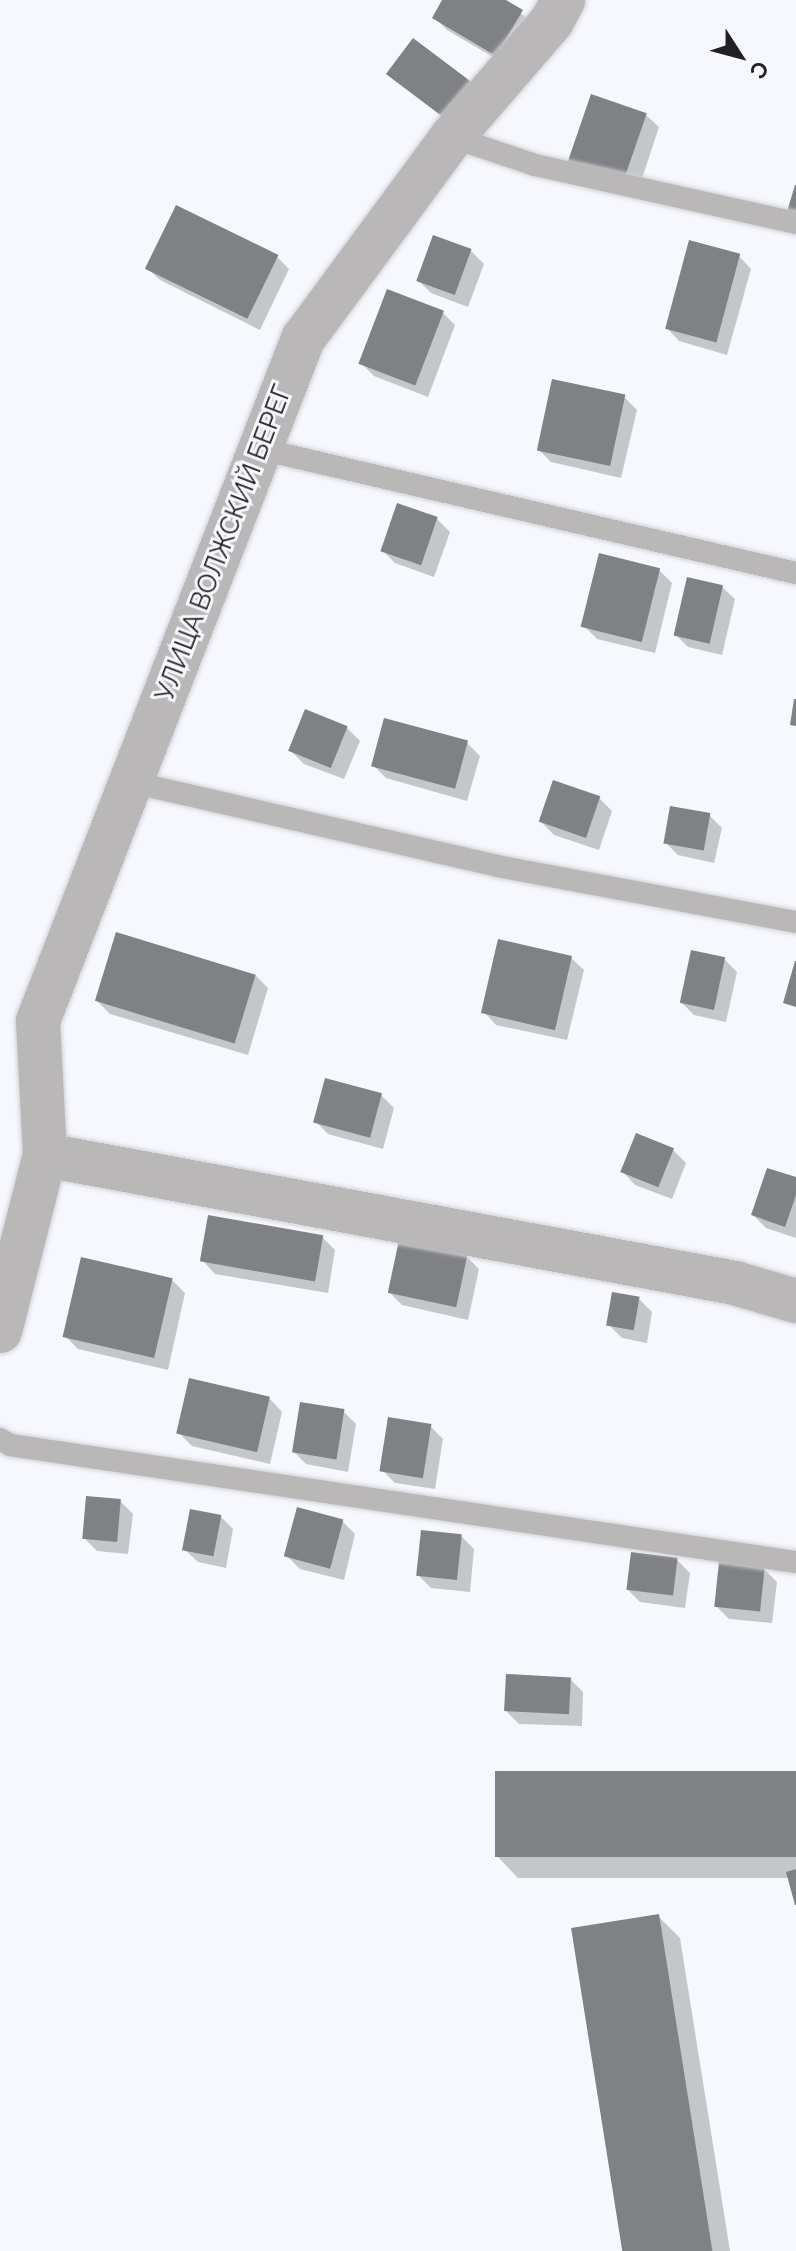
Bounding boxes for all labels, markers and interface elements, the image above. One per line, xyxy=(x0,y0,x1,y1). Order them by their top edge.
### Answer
north arrow xyxy=(700,16,780,96)
text: С xyxy=(744,56,774,84)
street label: УЛИЦА ВОЛЖСКИЙ БЕРЕГ xyxy=(149,380,299,706)

